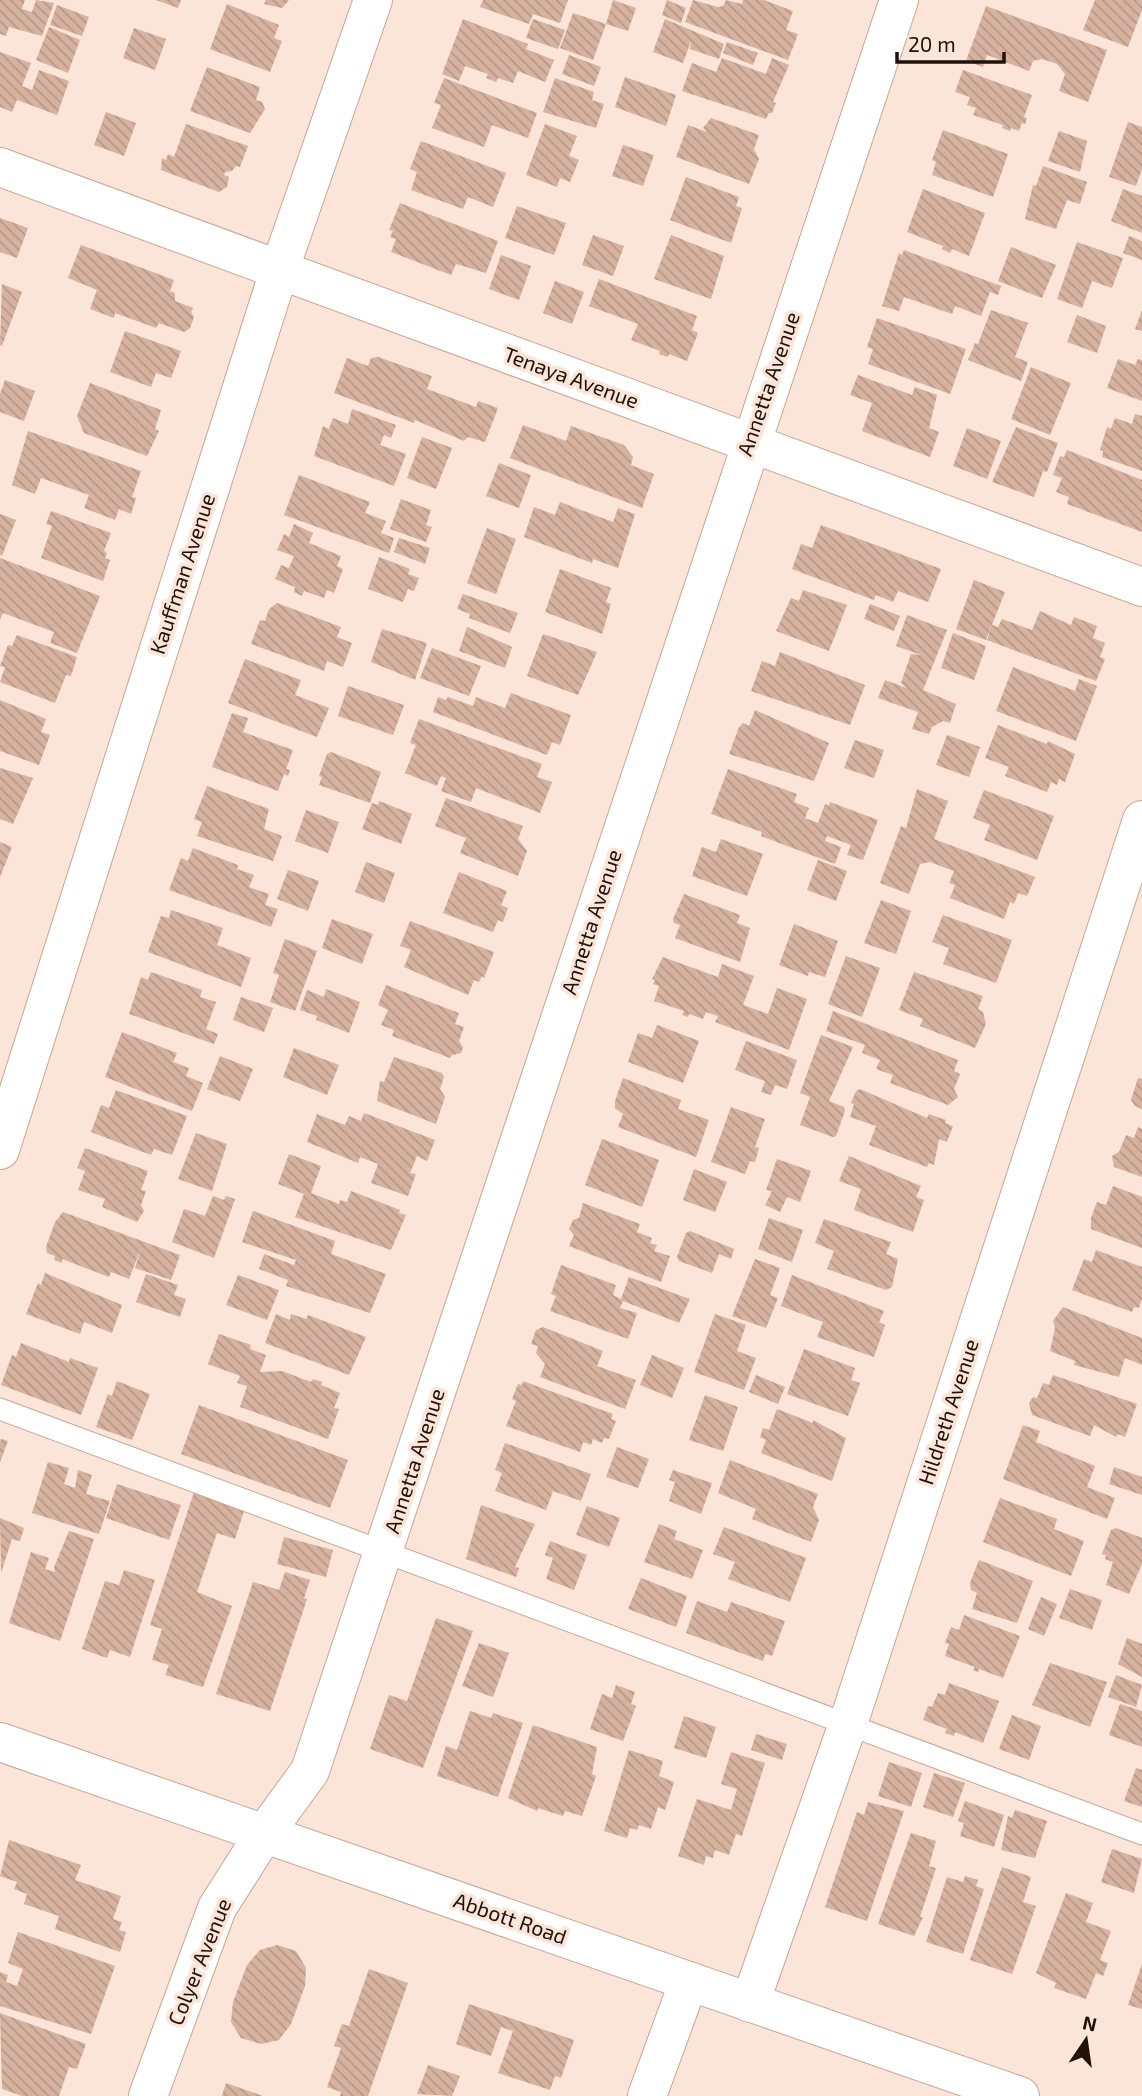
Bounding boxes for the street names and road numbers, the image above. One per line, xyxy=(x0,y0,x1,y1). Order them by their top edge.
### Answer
street label: Annetta Avenue xyxy=(731,308,804,459)
street label: Tenaya Avenue xyxy=(501,341,642,413)
street label: Kauffman Avenue xyxy=(144,490,219,657)
street label: Annetta Avenue xyxy=(555,846,626,997)
street label: Hildreth Avenue xyxy=(912,1336,983,1488)
street label: Annetta Avenue xyxy=(378,1385,449,1536)
street label: Abbott Road xyxy=(451,1887,570,1949)
street label: Colyer Avenue xyxy=(162,1894,235,2028)

